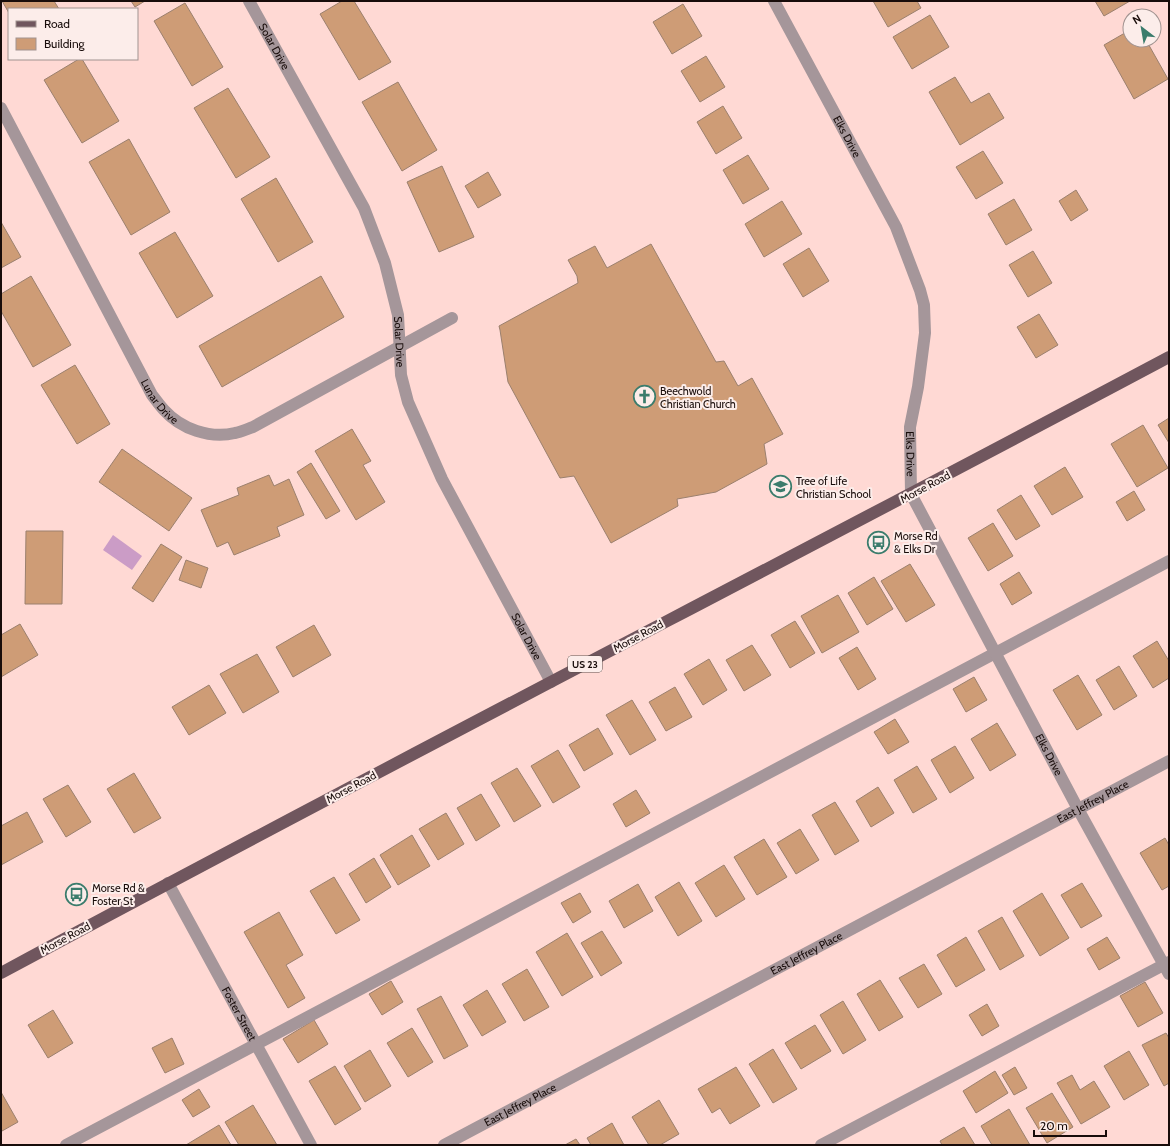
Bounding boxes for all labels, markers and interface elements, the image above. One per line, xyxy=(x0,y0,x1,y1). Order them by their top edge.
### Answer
legend xyxy=(8,8,138,60)
north arrow xyxy=(1122,8,1162,48)
text: N xyxy=(1130,11,1144,27)
text: Road xyxy=(44,16,70,31)
street label: Solar Drive xyxy=(256,21,293,72)
text: Building xyxy=(44,36,86,51)
street label: Elks Drive xyxy=(830,113,864,160)
street label: Solar Drive xyxy=(391,316,408,368)
street label: Lunar Drive xyxy=(138,377,181,427)
church icon: Beechwold Christian Church xyxy=(632,384,658,410)
place label: Beechwold Christian Church xyxy=(660,384,736,411)
street label: Elks Drive xyxy=(903,431,918,477)
street label: Morse Road xyxy=(897,468,953,506)
school or university icon: Tree of Life Christian School xyxy=(768,474,794,500)
place label: Tree of Life Christian School xyxy=(796,474,872,501)
bus stop icon: Morse Rd & Elks Dr xyxy=(865,529,891,555)
place label: Morse Rd & Elks Dr xyxy=(894,529,938,556)
street label: Solar Drive xyxy=(508,611,545,662)
street label: Morse Road xyxy=(610,617,666,655)
road number: US 23 xyxy=(568,656,602,672)
street label: Elks Drive xyxy=(1032,731,1066,778)
street label: Morse Road xyxy=(323,768,379,806)
street label: East Jeffrey Place xyxy=(1054,777,1131,826)
bus stop icon: Morse Rd & Foster St xyxy=(63,881,89,907)
place label: Morse Rd & Foster St xyxy=(92,881,145,908)
street label: Morse Road xyxy=(37,919,93,957)
street label: East Jeffrey Place xyxy=(768,928,845,978)
street label: Foster Street xyxy=(219,984,260,1044)
street label: East Jeffrey Place xyxy=(482,1080,559,1130)
scale bar xyxy=(1034,1112,1106,1138)
text: 20 m xyxy=(1040,1118,1068,1133)

